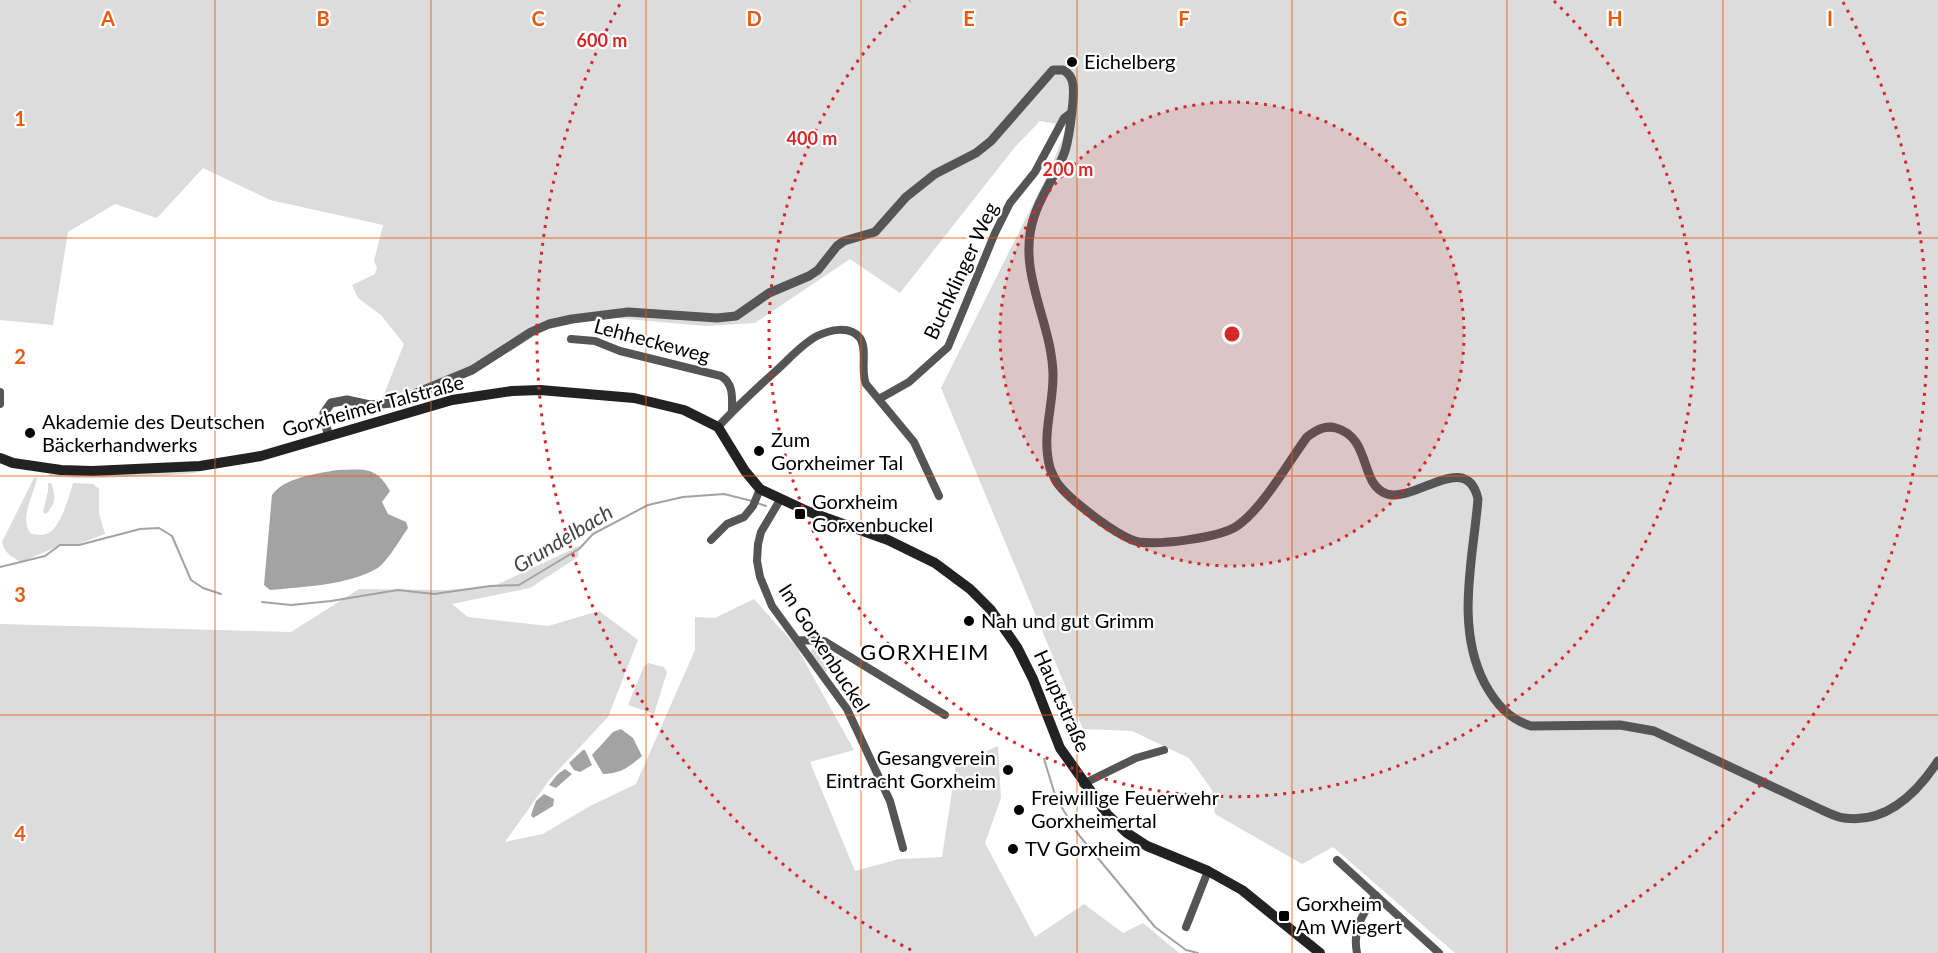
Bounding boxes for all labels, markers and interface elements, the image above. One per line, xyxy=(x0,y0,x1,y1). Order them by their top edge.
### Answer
text: A xyxy=(100,6,115,30)
text: B xyxy=(316,6,330,30)
text: C xyxy=(531,6,545,30)
text: D xyxy=(746,6,762,30)
text: E xyxy=(963,6,975,30)
text: F xyxy=(1178,6,1190,30)
text: G xyxy=(1393,6,1407,30)
text: H xyxy=(1607,6,1623,30)
text: I xyxy=(1827,6,1833,30)
text: 600 m xyxy=(577,29,627,51)
place label: Eichelberg xyxy=(1084,49,1176,73)
marker: Eichelberg xyxy=(1065,55,1079,69)
text: 1 xyxy=(14,106,26,130)
text: 400 m xyxy=(787,127,837,149)
text: 200 m xyxy=(1043,158,1093,180)
street label: Buchklinger Weg xyxy=(918,198,1002,343)
street label: Lehheckeweg xyxy=(592,313,713,367)
centre of rings xyxy=(1222,324,1242,344)
text: 2 xyxy=(14,344,26,368)
street label: Gorxheimer Talstraße xyxy=(279,369,466,441)
place label: Akademie des Deutschen Bäckerhandwerks xyxy=(42,409,265,456)
marker: Akademie des Deutschen Bäckerhandwerks xyxy=(23,426,37,440)
place label: Zum Gorxheimer Tal xyxy=(771,427,903,474)
marker: Zum Gorxheimer Tal xyxy=(752,444,766,458)
place label: Gorxheim Gorxenbuckel xyxy=(812,489,933,536)
water label: Grundelbach xyxy=(508,498,617,577)
marker: Gorxheim Gorxenbuckel xyxy=(793,507,807,521)
street label: Im Gorxenbuckel xyxy=(774,579,875,716)
text: 3 xyxy=(14,582,26,606)
place label: Nah und gut Grimm xyxy=(981,608,1154,632)
marker: Nah und gut Grimm xyxy=(962,614,976,628)
district label: GORXHEIM xyxy=(860,638,990,665)
street label: Hauptstraße xyxy=(1030,646,1096,755)
place label: Gesangverein Eintracht Gorxheim xyxy=(826,745,996,792)
marker: Gesangverein Eintracht Gorxheim xyxy=(1001,763,1015,777)
place label: Freiwillige Feuerwehr Gorxheimertal xyxy=(1031,785,1220,832)
marker: Freiwillige Feuerwehr Gorxheimertal xyxy=(1012,803,1026,817)
text: 4 xyxy=(14,821,26,845)
place label: TV Gorxheim xyxy=(1025,836,1141,860)
marker: TV Gorxheim xyxy=(1006,842,1020,856)
place label: Gorxheim Am Wiegert xyxy=(1296,891,1402,938)
marker: Gorxheim Am Wiegert xyxy=(1277,909,1291,923)

